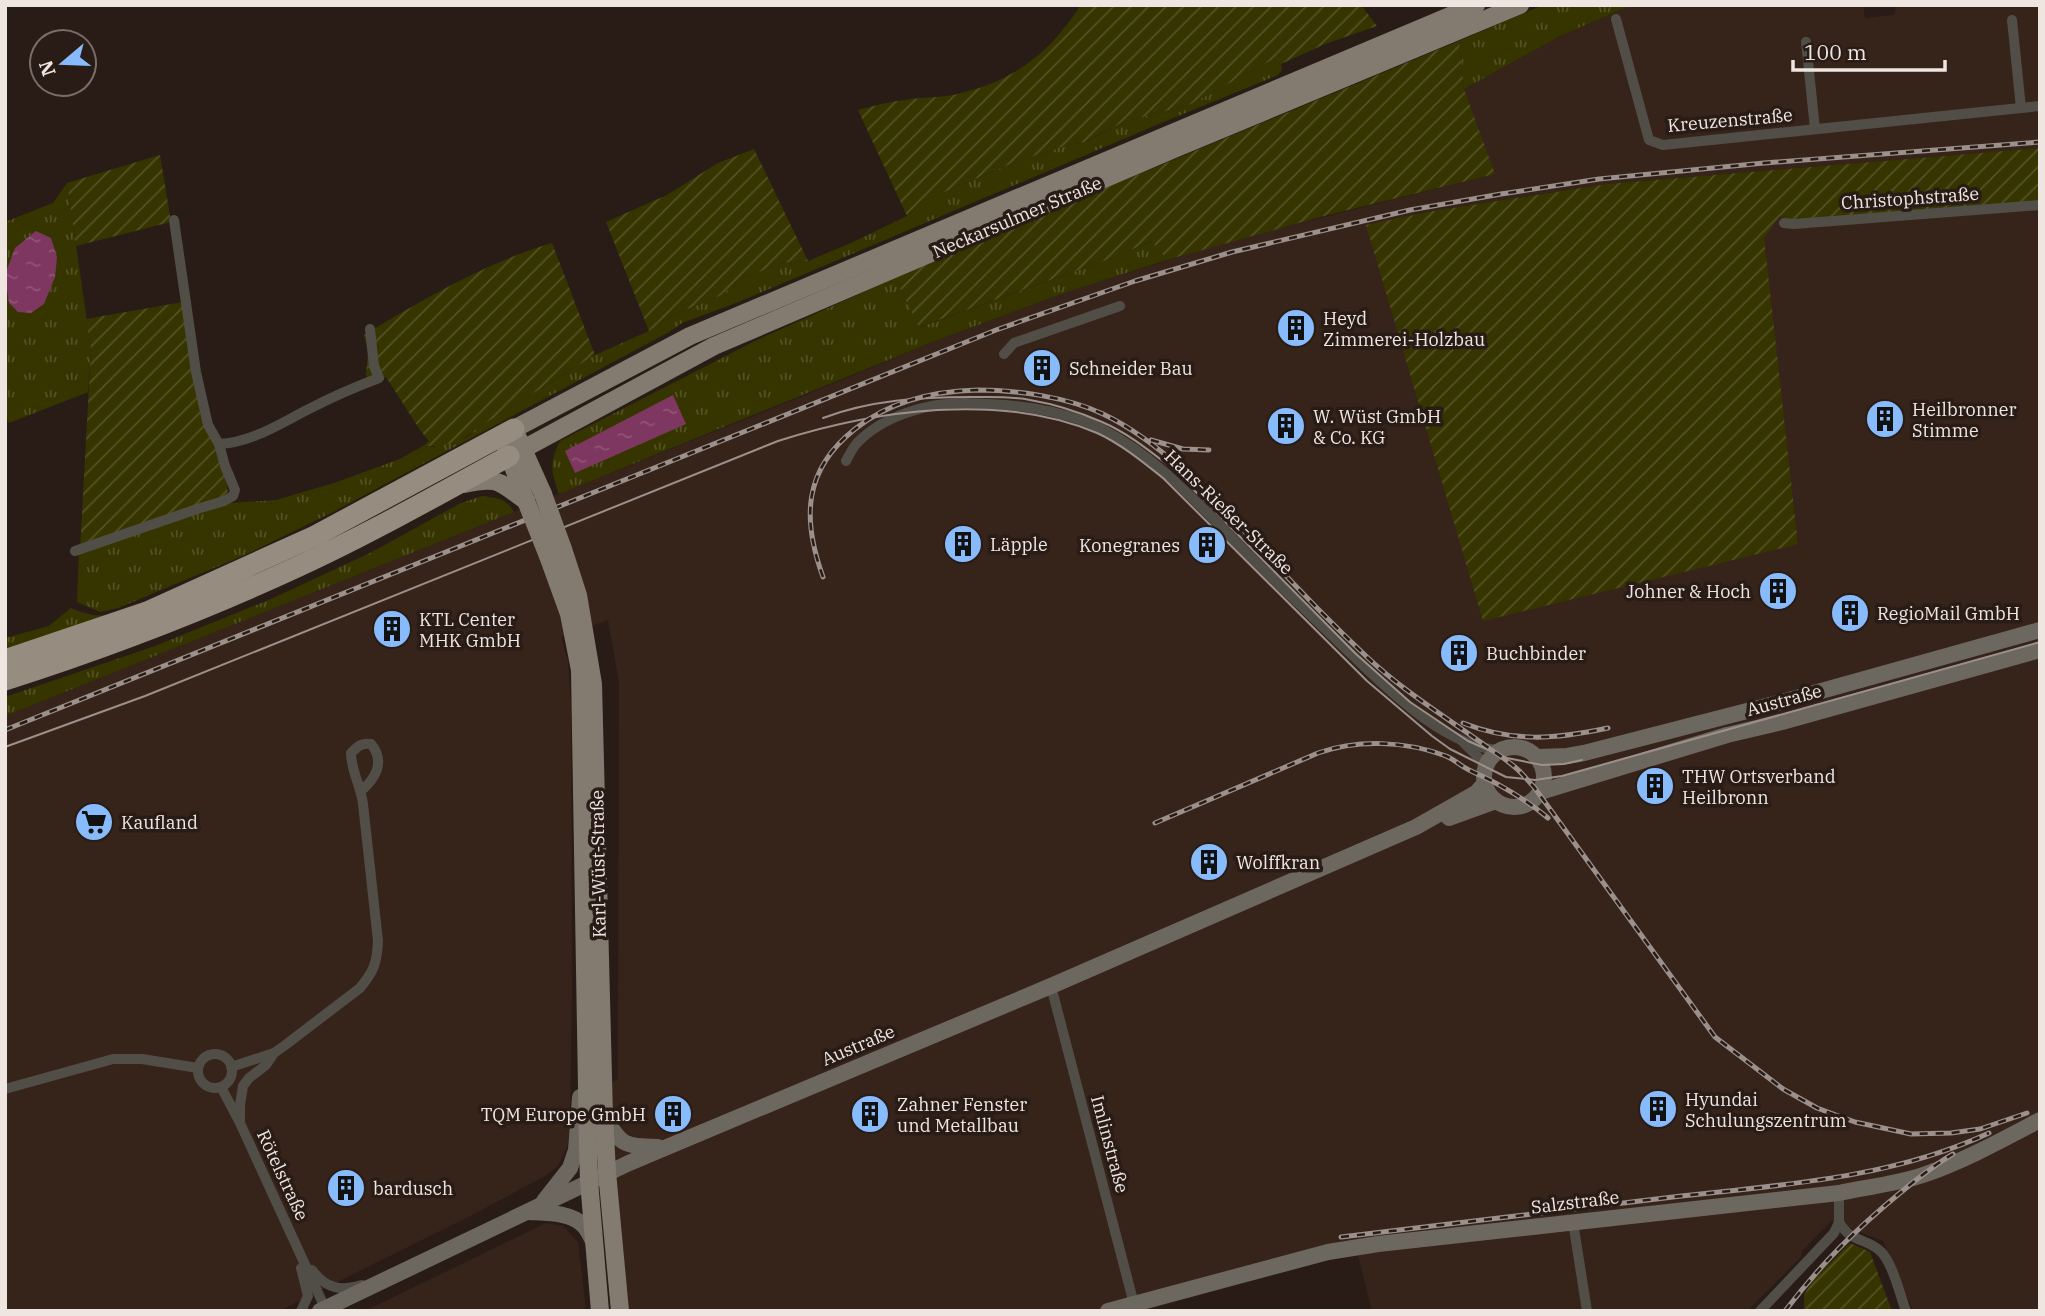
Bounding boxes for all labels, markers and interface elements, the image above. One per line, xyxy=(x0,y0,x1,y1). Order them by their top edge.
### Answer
north arrow xyxy=(28,28,98,98)
scale bar xyxy=(1793,28,1945,72)
text: 100 m xyxy=(1804,38,1867,66)
text: N xyxy=(33,58,61,80)
street label: Kreuzenstraße xyxy=(1667,103,1793,137)
street label: Neckarsulmer Straße xyxy=(929,171,1105,263)
street label: Christophstraße xyxy=(1840,182,1980,214)
building icon: Heyd Zimmerei-Holzbau xyxy=(1275,307,1317,349)
place label: Heyd Zimmerei-Holzbau xyxy=(1323,307,1485,351)
building icon: Schneider Bau xyxy=(1021,347,1063,389)
place label: Schneider Bau xyxy=(1069,357,1193,380)
building icon: Heilbronner Stimme xyxy=(1864,398,1906,440)
place label: Heilbronner Stimme xyxy=(1912,398,2016,442)
building icon: W. Wüst GmbH & Co. KG xyxy=(1265,405,1307,447)
place label: W. Wüst GmbH & Co. KG xyxy=(1313,405,1441,449)
street label: Hans-Rießer-Straße xyxy=(1160,445,1298,579)
building icon: Läpple xyxy=(942,523,984,565)
building icon: Konegranes xyxy=(1186,524,1228,566)
place label: Läpple xyxy=(990,533,1048,556)
place label: Konegranes xyxy=(1079,534,1180,557)
building icon: Johner & Hoch xyxy=(1757,570,1799,612)
place label: Johner & Hoch xyxy=(1626,580,1751,603)
building icon: RegioMail GmbH xyxy=(1829,592,1871,634)
place label: RegioMail GmbH xyxy=(1877,602,2020,625)
building icon: KTL Center MHK GmbH xyxy=(371,608,413,650)
place label: KTL Center MHK GmbH xyxy=(419,608,521,652)
building icon: Buchbinder xyxy=(1438,632,1480,674)
place label: Buchbinder xyxy=(1486,642,1586,665)
street label: Austraße xyxy=(1744,679,1824,721)
building icon: THW Ortsverband Heilbronn xyxy=(1634,765,1676,807)
place label: THW Ortsverband Heilbronn xyxy=(1682,765,1836,809)
street label: Karl-Wüst-Straße xyxy=(585,790,611,938)
supermarket icon: Kaufland xyxy=(73,801,115,843)
place label: Kaufland xyxy=(121,811,198,834)
building icon: Wolffkran xyxy=(1188,841,1230,883)
place label: Wolffkran xyxy=(1236,851,1320,874)
street label: Austraße xyxy=(818,1019,898,1071)
building icon: Hyundai Schulungszentrum xyxy=(1637,1088,1679,1130)
place label: Hyundai Schulungszentrum xyxy=(1685,1088,1847,1132)
building icon: TQM Europe GmbH xyxy=(652,1093,694,1135)
building icon: Zahner Fenster und Metallbau xyxy=(849,1093,891,1135)
place label: Zahner Fenster und Metallbau xyxy=(897,1093,1027,1137)
street label: Imlinstraße xyxy=(1086,1093,1134,1195)
place label: TQM Europe GmbH xyxy=(481,1103,646,1126)
street label: Rötelstraße xyxy=(252,1126,314,1224)
building icon: bardusch xyxy=(325,1167,367,1209)
place label: bardusch xyxy=(373,1177,453,1200)
street label: Salzstraße xyxy=(1530,1185,1620,1219)

